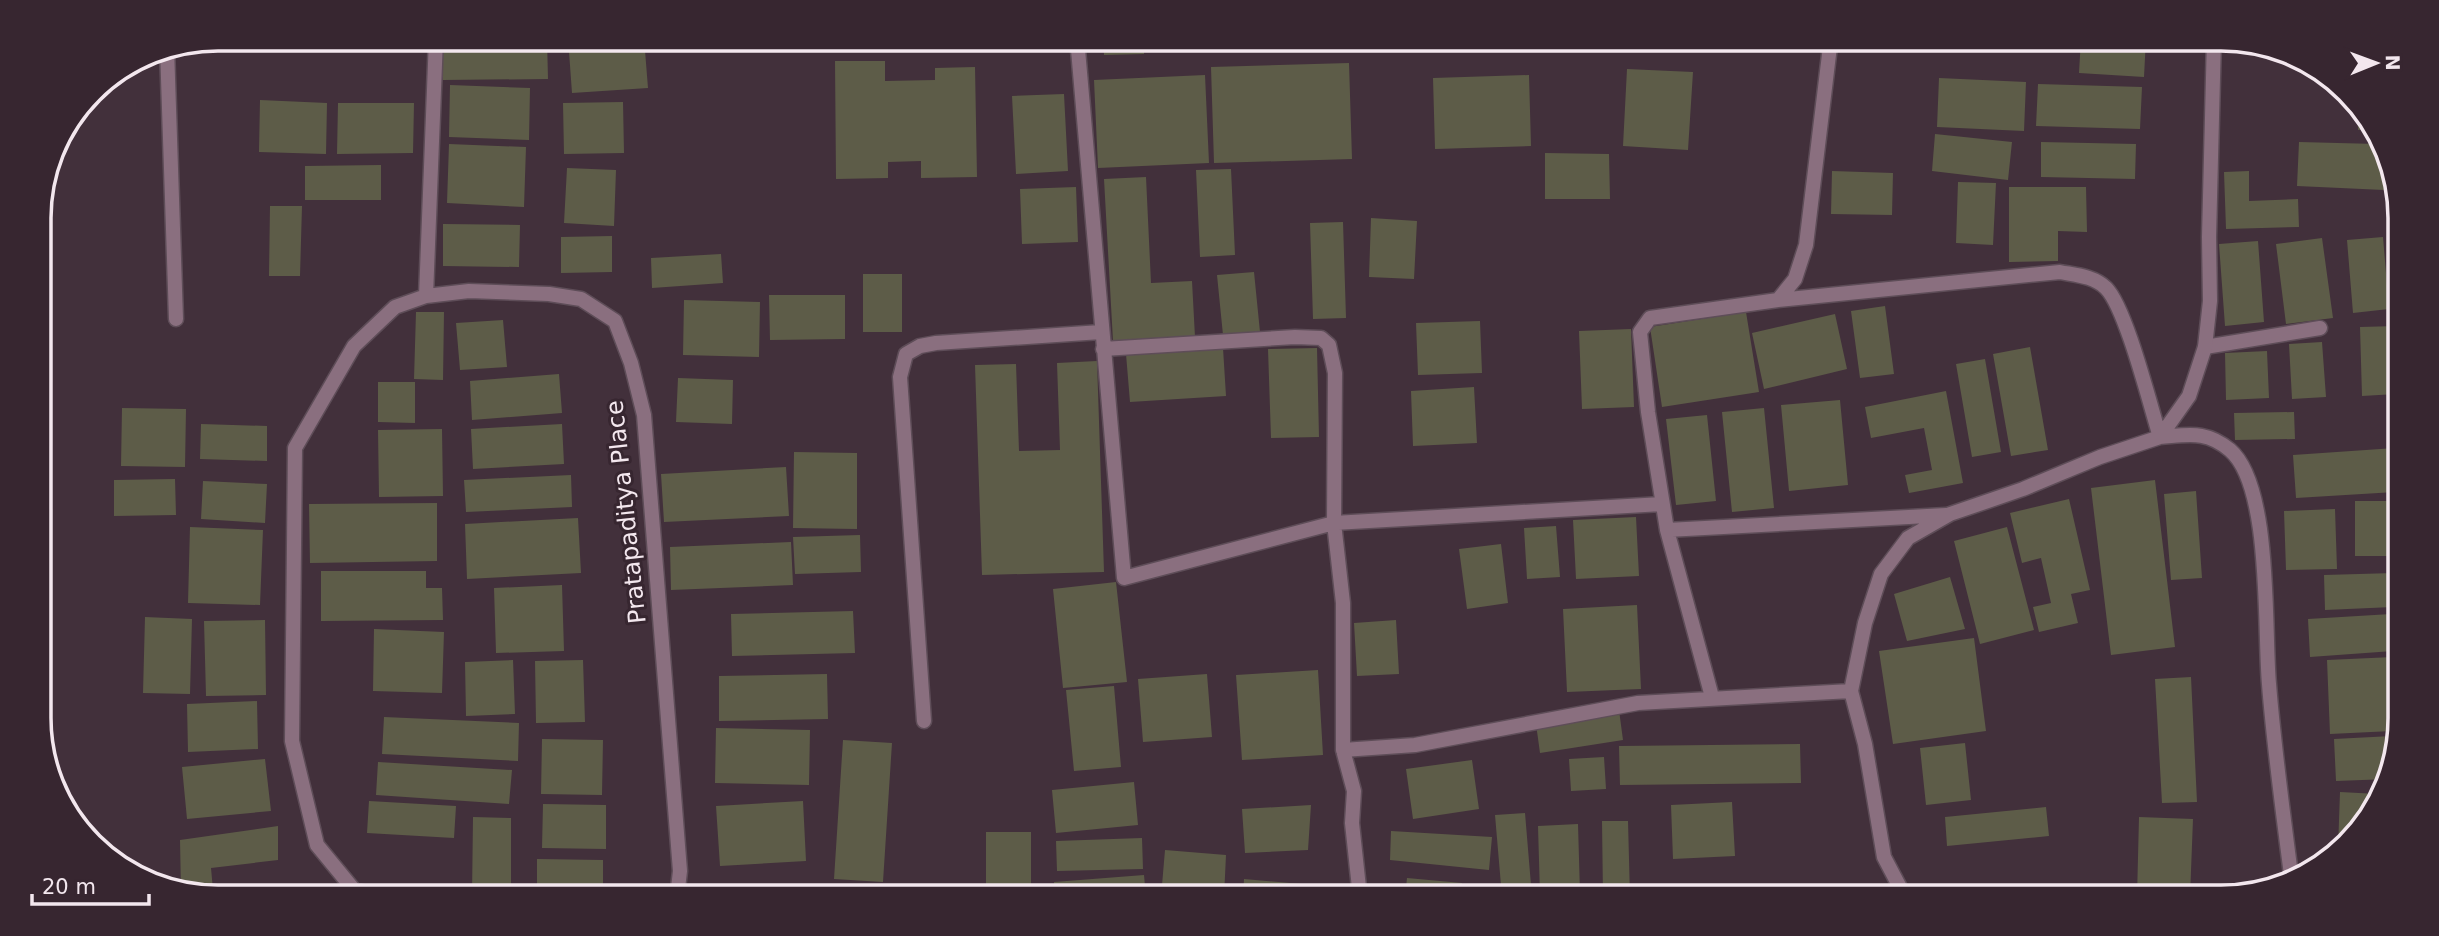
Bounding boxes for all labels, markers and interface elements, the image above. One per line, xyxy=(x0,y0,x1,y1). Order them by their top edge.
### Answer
north arrow xyxy=(2341,28,2411,98)
text: N xyxy=(2382,55,2404,71)
street label: Pratapaditya Place xyxy=(600,399,652,625)
scale bar xyxy=(32,862,149,906)
text: 20 m xyxy=(42,875,96,899)

